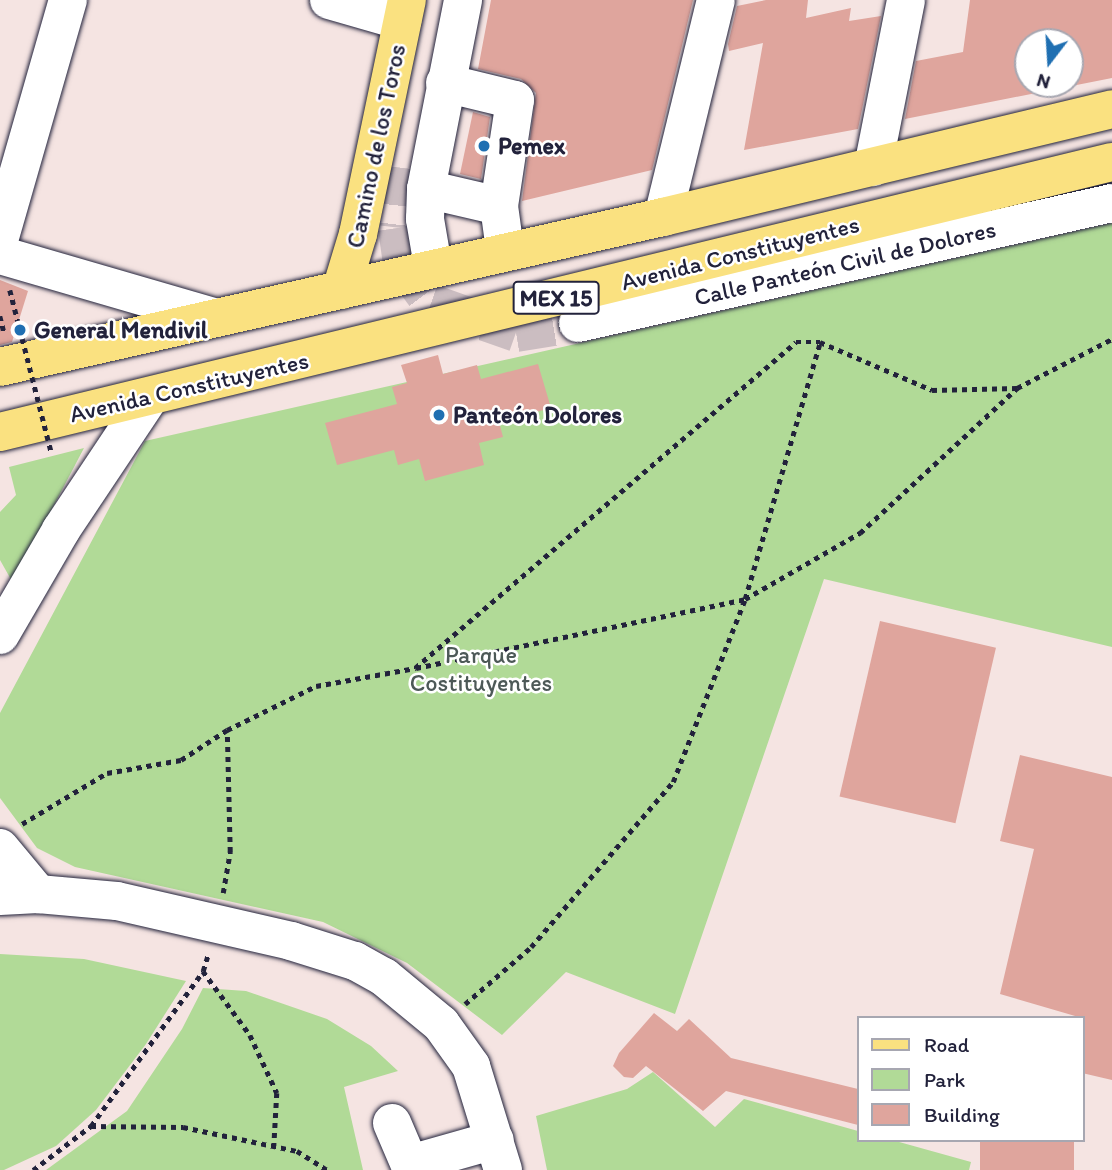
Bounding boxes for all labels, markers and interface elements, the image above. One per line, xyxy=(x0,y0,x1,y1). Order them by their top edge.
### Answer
north arrow xyxy=(1014,28,1084,98)
street label: Camino de los Toros xyxy=(341,42,411,250)
text: N xyxy=(1034,69,1053,95)
place label: Pemex xyxy=(498,132,565,160)
marker: Pemex xyxy=(476,138,492,154)
street label: Avenida Constituyentes xyxy=(618,209,862,297)
street label: Calle Panteón Civil de Dolores xyxy=(691,214,999,312)
road number: MEX 15 xyxy=(512,278,600,318)
place label: General Mendivil xyxy=(34,316,208,344)
marker: General Mendivil xyxy=(12,322,28,338)
street label: Avenida Constituyentes xyxy=(67,345,311,429)
place label: Panteón Dolores xyxy=(453,401,622,429)
marker: Panteón Dolores xyxy=(431,407,447,423)
park label: Parque Costituyentes xyxy=(410,641,552,697)
legend xyxy=(856,1016,1084,1142)
text: Road xyxy=(924,1032,969,1057)
text: Park xyxy=(924,1067,965,1092)
text: Building xyxy=(924,1102,1000,1127)

